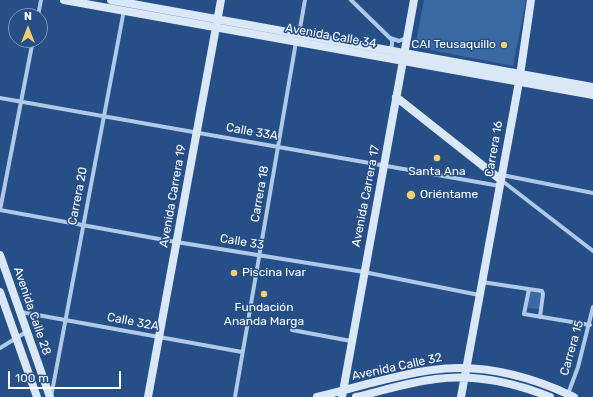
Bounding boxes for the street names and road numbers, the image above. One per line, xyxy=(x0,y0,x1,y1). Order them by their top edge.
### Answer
street label: Avenida Calle 34 xyxy=(284,21,378,51)
street label: Calle 33A xyxy=(225,120,279,144)
street label: Carrera 16 xyxy=(482,120,506,178)
street label: Avenida Carrera 19 xyxy=(157,143,189,249)
street label: Avenida Carrera 17 xyxy=(349,144,383,248)
street label: Carrera 18 xyxy=(248,165,272,223)
street label: Carrera 20 xyxy=(65,166,91,226)
street label: Calle 33 xyxy=(219,231,265,253)
street label: Avenida Calle 28 xyxy=(10,265,54,357)
street label: Calle 32A xyxy=(106,310,160,334)
street label: Carrera 15 xyxy=(557,319,587,377)
street label: Avenida Calle 32 xyxy=(350,350,444,384)

